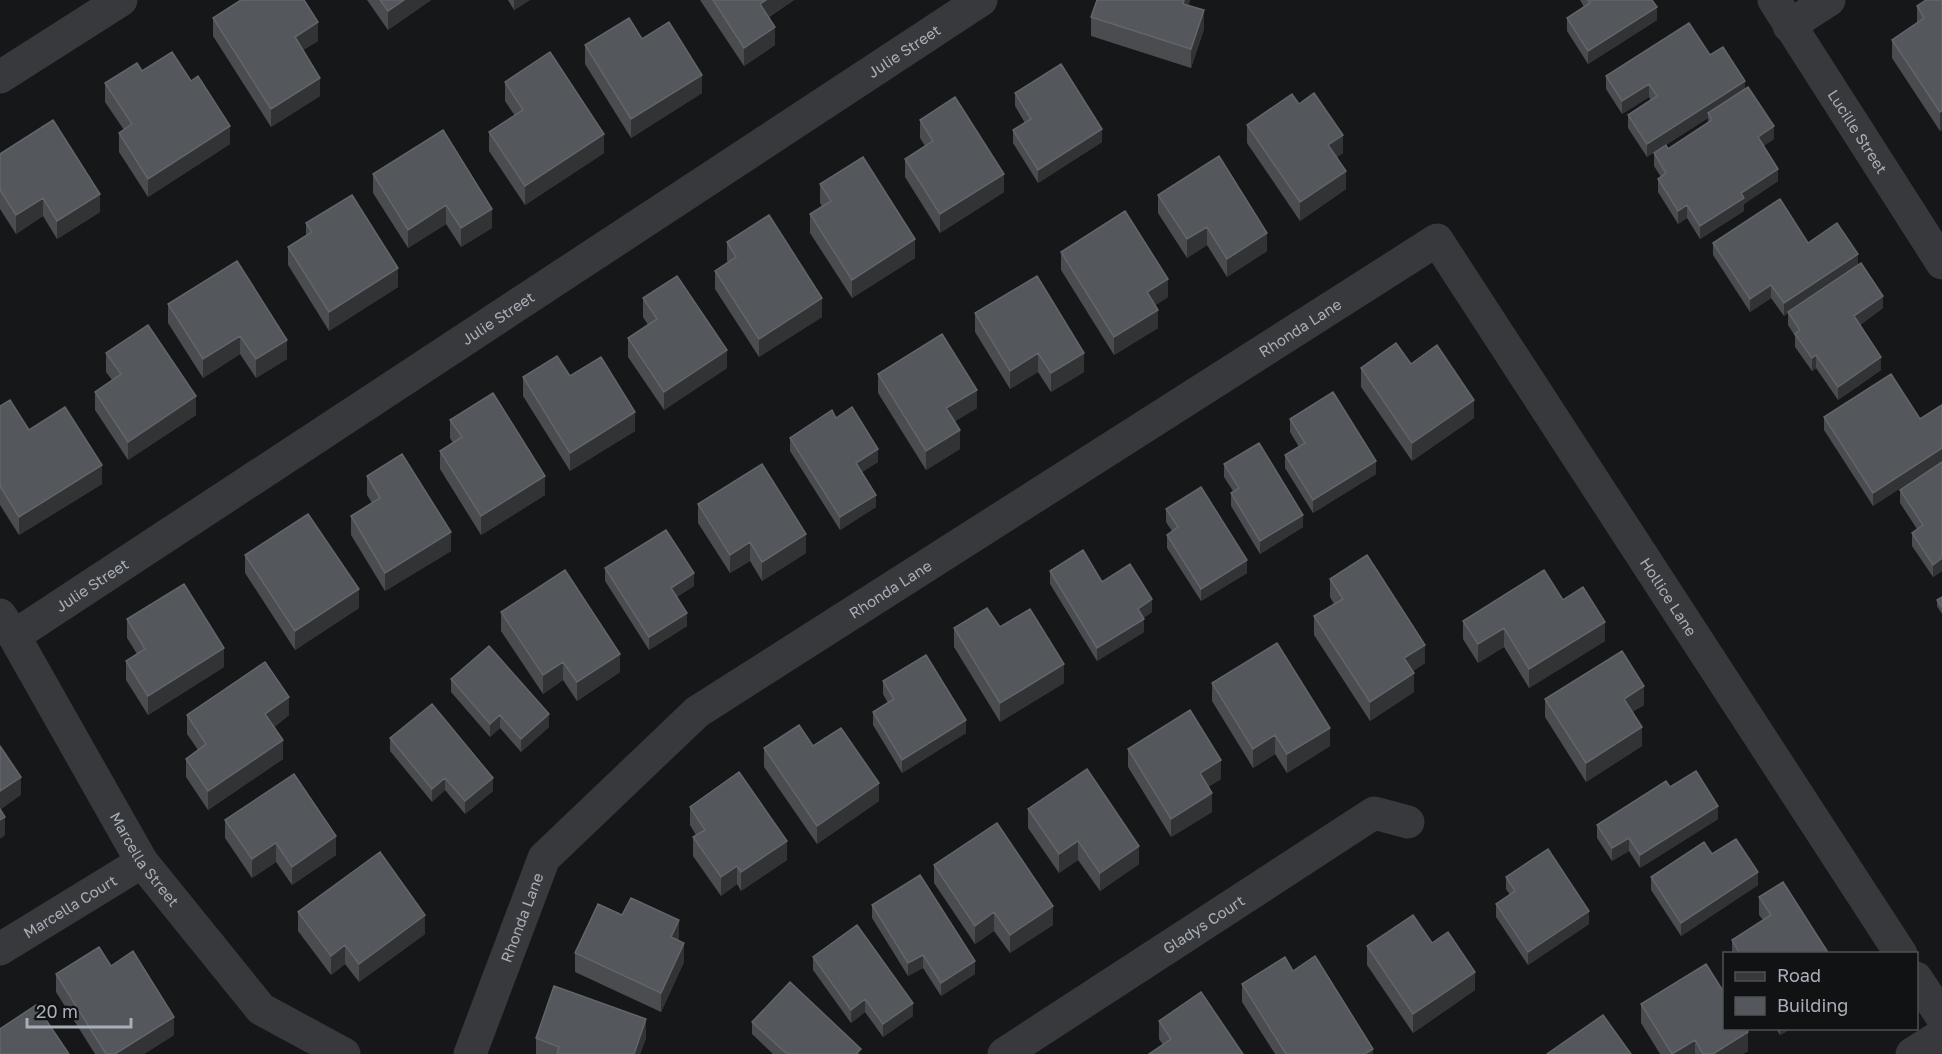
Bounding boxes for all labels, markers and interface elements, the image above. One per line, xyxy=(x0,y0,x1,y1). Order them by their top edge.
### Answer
street label: Julie Street xyxy=(864,20,943,81)
street label: Lucille Street xyxy=(1825,86,1891,177)
street label: Julie Street xyxy=(458,287,537,348)
street label: Rhonda Lane xyxy=(1255,294,1345,360)
street label: Hollice Lane xyxy=(1637,554,1701,639)
street label: Julie Street xyxy=(52,555,131,615)
street label: Rhonda Lane xyxy=(845,556,935,622)
street label: Marcella Street xyxy=(107,809,183,910)
street label: Rhonda Lane xyxy=(496,870,547,965)
street label: Marcella Court xyxy=(20,871,120,942)
street label: Gladys Court xyxy=(1159,891,1248,957)
legend xyxy=(1723,952,1918,1030)
text: Road xyxy=(1777,964,1821,986)
scale bar xyxy=(27,991,130,1029)
text: Building xyxy=(1777,994,1848,1016)
text: 20 m xyxy=(36,1000,78,1022)

